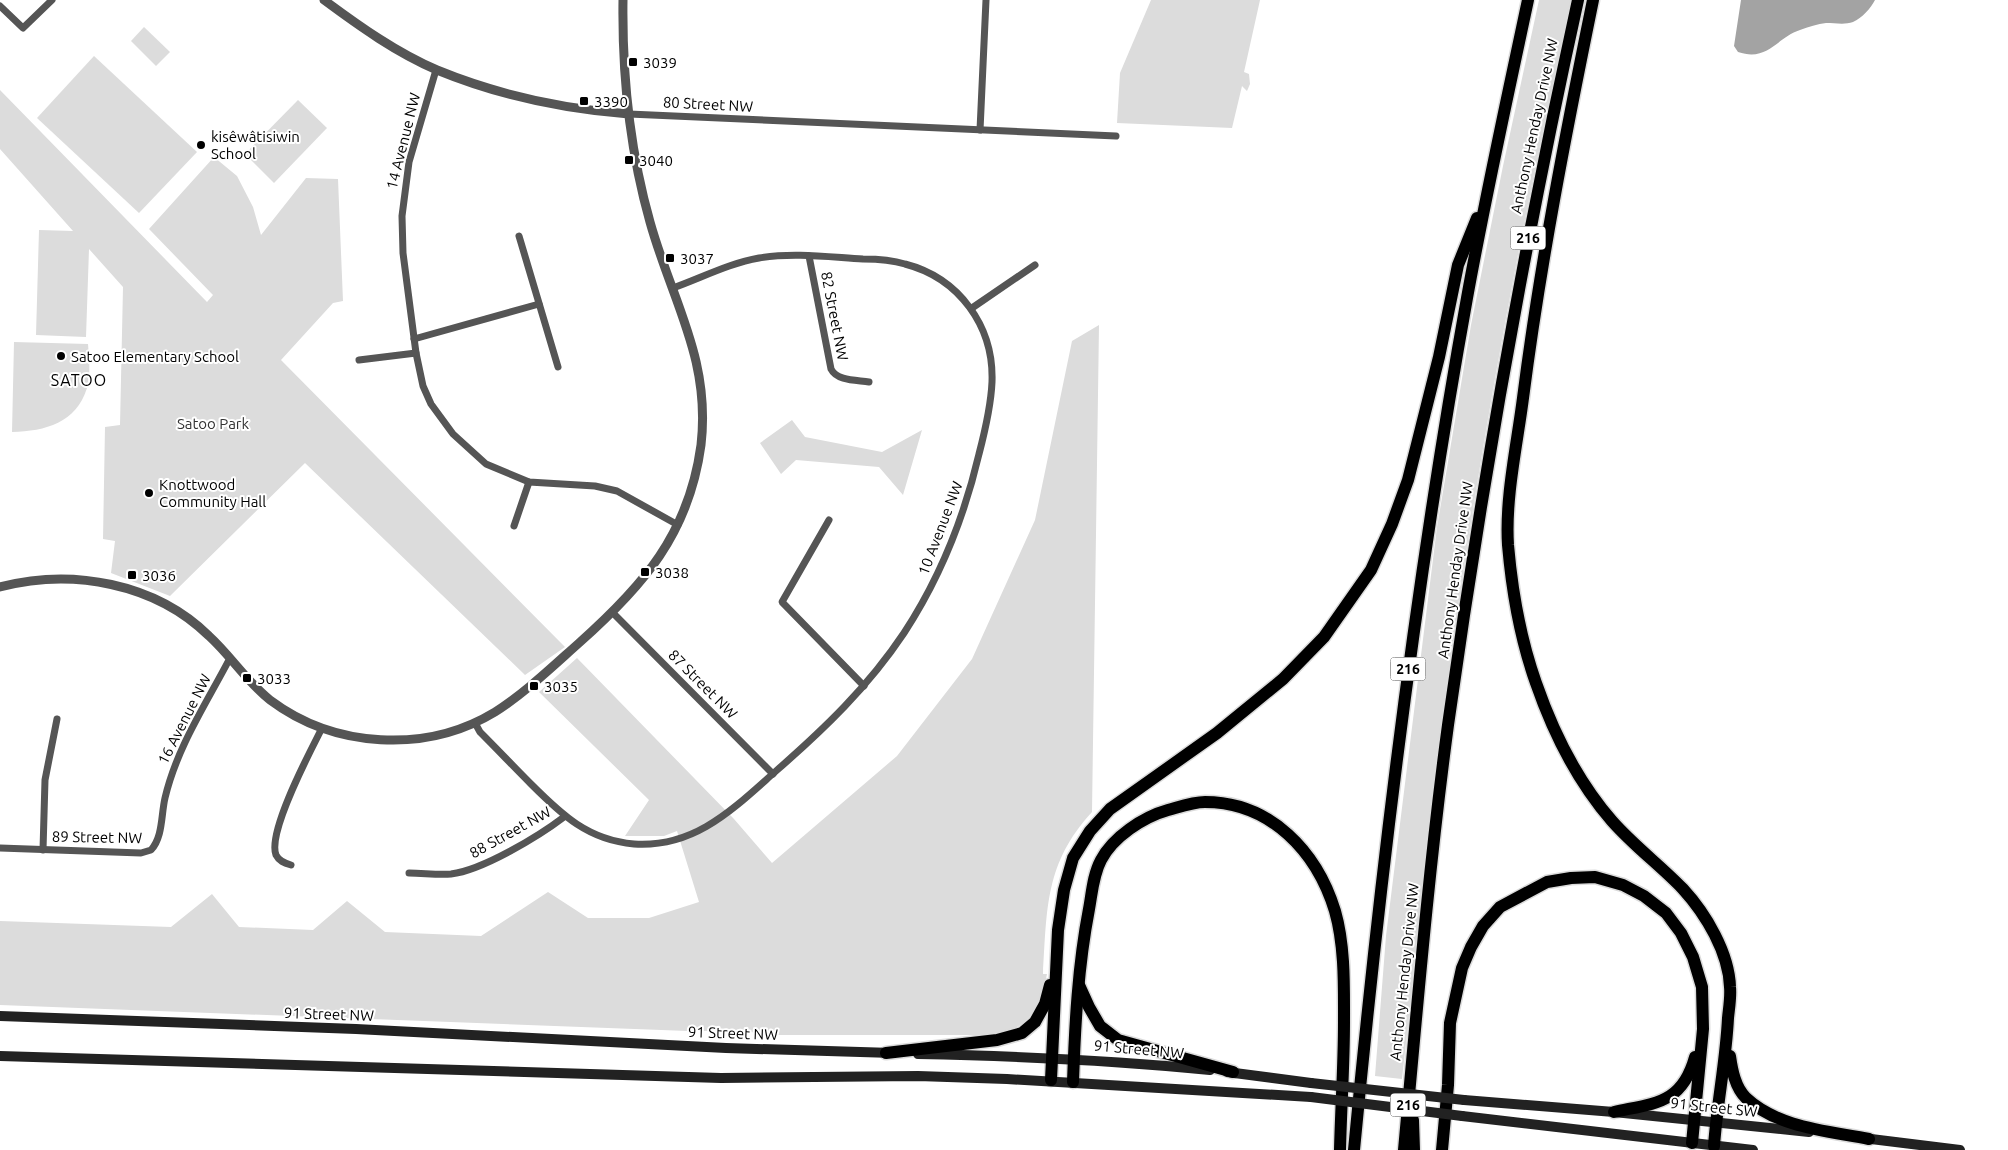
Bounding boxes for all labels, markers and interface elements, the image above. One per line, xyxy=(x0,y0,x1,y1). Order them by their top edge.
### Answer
street label: Anthony Henday Drive NW xyxy=(1507,37,1561,215)
place label: 3039 xyxy=(643,54,677,71)
marker: 3039 xyxy=(627,56,639,68)
street label: 14 Avenue NW xyxy=(383,91,423,191)
place label: 3390 xyxy=(594,93,628,110)
street label: 80 Street NW xyxy=(662,93,754,115)
marker: 3390 xyxy=(578,95,590,107)
place label: kisêwâtisiwin School xyxy=(211,128,300,162)
marker: kisêwâtisiwin School xyxy=(195,139,207,151)
place label: 3040 xyxy=(639,152,673,169)
marker: 3040 xyxy=(623,154,635,166)
road number: 216 xyxy=(1510,227,1546,250)
place label: 3037 xyxy=(680,250,714,267)
marker: 3037 xyxy=(664,252,676,264)
street label: 82 Street NW xyxy=(818,270,852,362)
place label: Satoo Elementary School xyxy=(71,348,239,365)
marker: Satoo Elementary School xyxy=(55,350,67,362)
district label: SATOO xyxy=(51,371,107,389)
park label: Satoo Park xyxy=(177,415,250,432)
place label: Knottwood Community Hall xyxy=(159,476,266,510)
street label: 10 Avenue NW xyxy=(914,479,966,577)
street label: Anthony Henday Drive NW xyxy=(1434,480,1476,660)
marker: Knottwood Community Hall xyxy=(143,487,155,499)
place label: 3038 xyxy=(655,564,689,581)
marker: 3038 xyxy=(639,566,651,578)
place label: 3036 xyxy=(142,567,176,584)
marker: 3036 xyxy=(126,569,138,581)
street label: 87 Street NW xyxy=(665,646,741,722)
road number: 216 xyxy=(1390,658,1426,681)
place label: 3033 xyxy=(257,670,291,687)
street label: 16 Avenue NW xyxy=(154,671,214,767)
marker: 3033 xyxy=(241,672,253,684)
place label: 3035 xyxy=(544,678,578,695)
marker: 3035 xyxy=(528,680,540,692)
street label: 88 Street NW xyxy=(466,803,554,861)
street label: 89 Street NW xyxy=(52,828,142,846)
street label: Anthony Henday Drive NW xyxy=(1386,882,1422,1062)
street label: 91 Street NW xyxy=(284,1004,375,1024)
street label: 91 Street NW xyxy=(688,1023,779,1043)
street label: 91 Street NW xyxy=(1093,1037,1185,1061)
road number: 216 xyxy=(1390,1094,1426,1116)
street label: 91 Street SW xyxy=(1670,1094,1758,1120)

